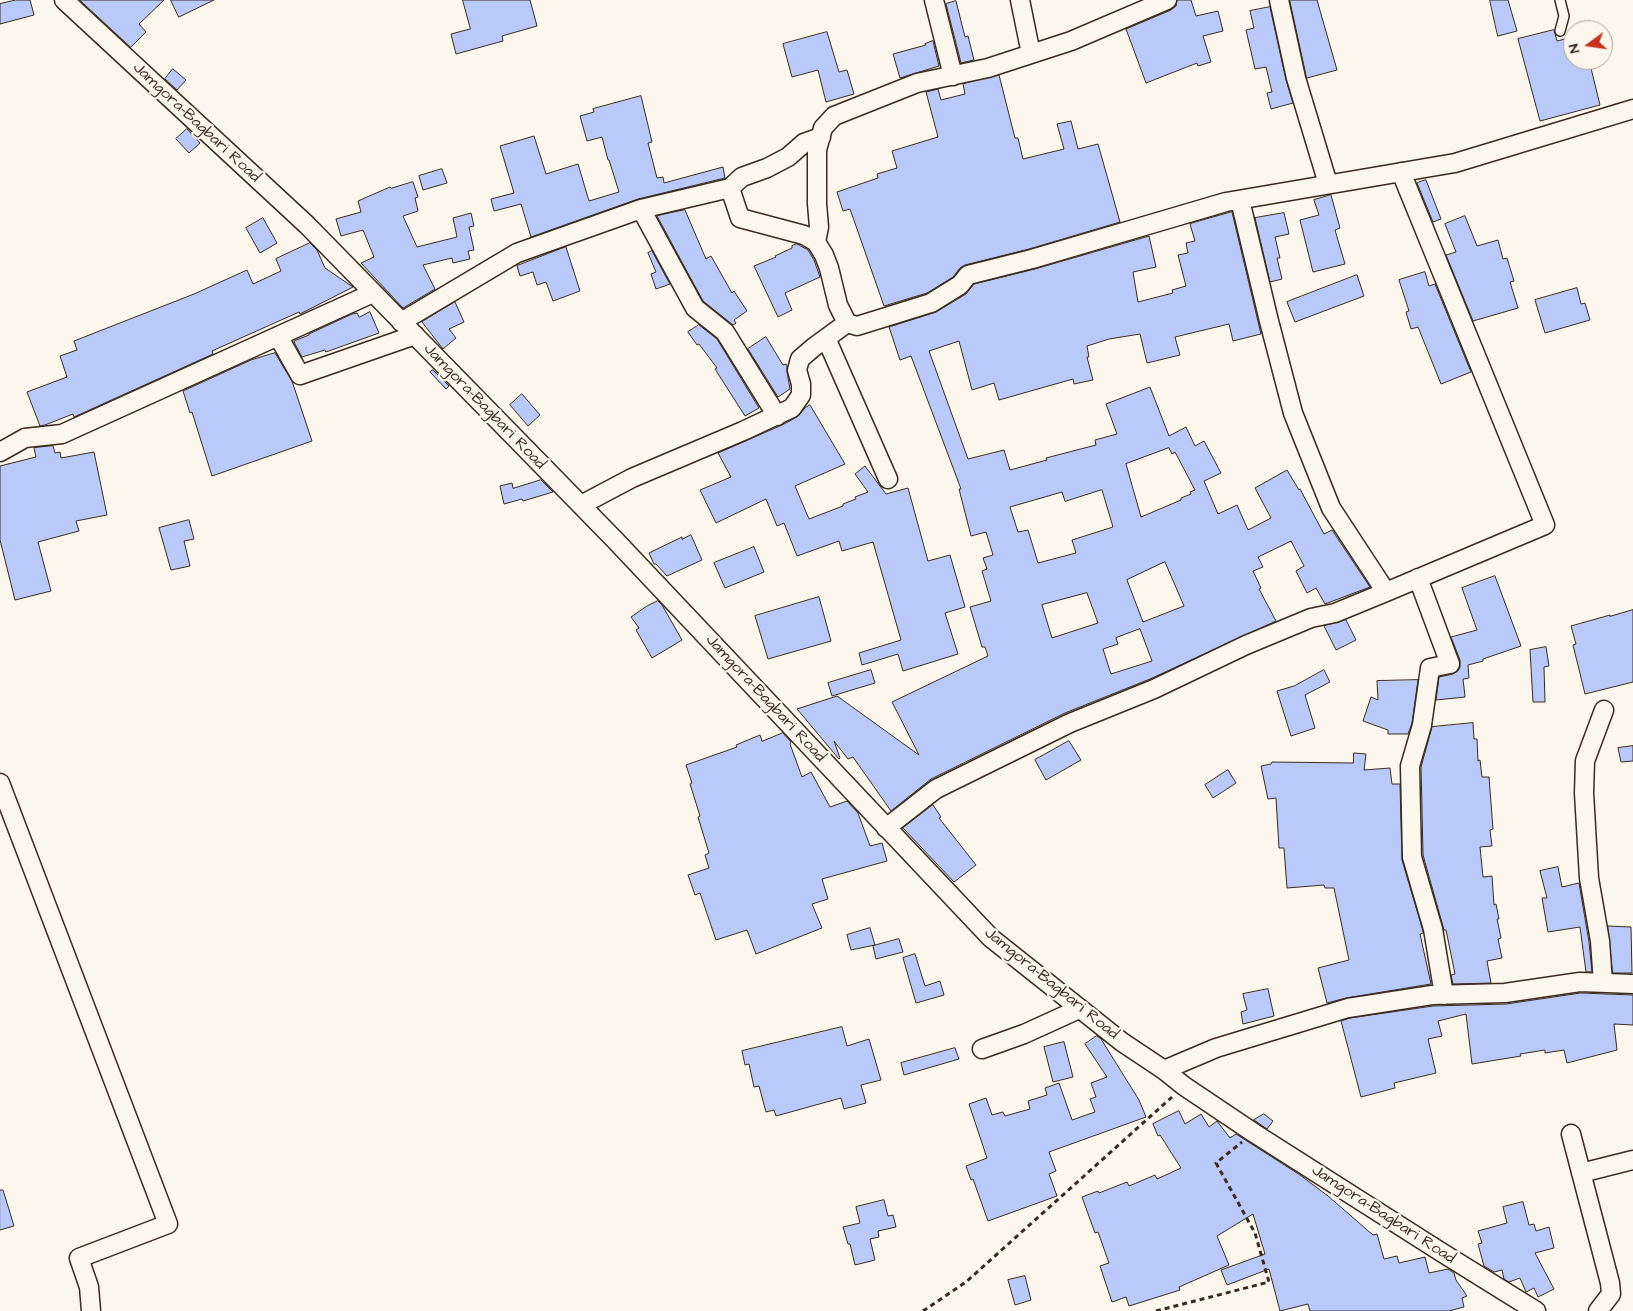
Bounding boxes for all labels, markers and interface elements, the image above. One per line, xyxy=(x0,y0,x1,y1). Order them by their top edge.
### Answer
north arrow xyxy=(1563,20,1613,70)
text: N xyxy=(1564,42,1585,55)
street label: Jamgora-Bagbari Road xyxy=(128,59,264,187)
street label: Jamgora-Bagbari Road xyxy=(419,340,549,474)
street label: Jamgora-Bagbari Road xyxy=(701,631,829,767)
street label: Jamgora-Bagbari Road xyxy=(980,924,1122,1044)
street label: Jamgora-Bagbari Road xyxy=(1308,1161,1458,1269)

